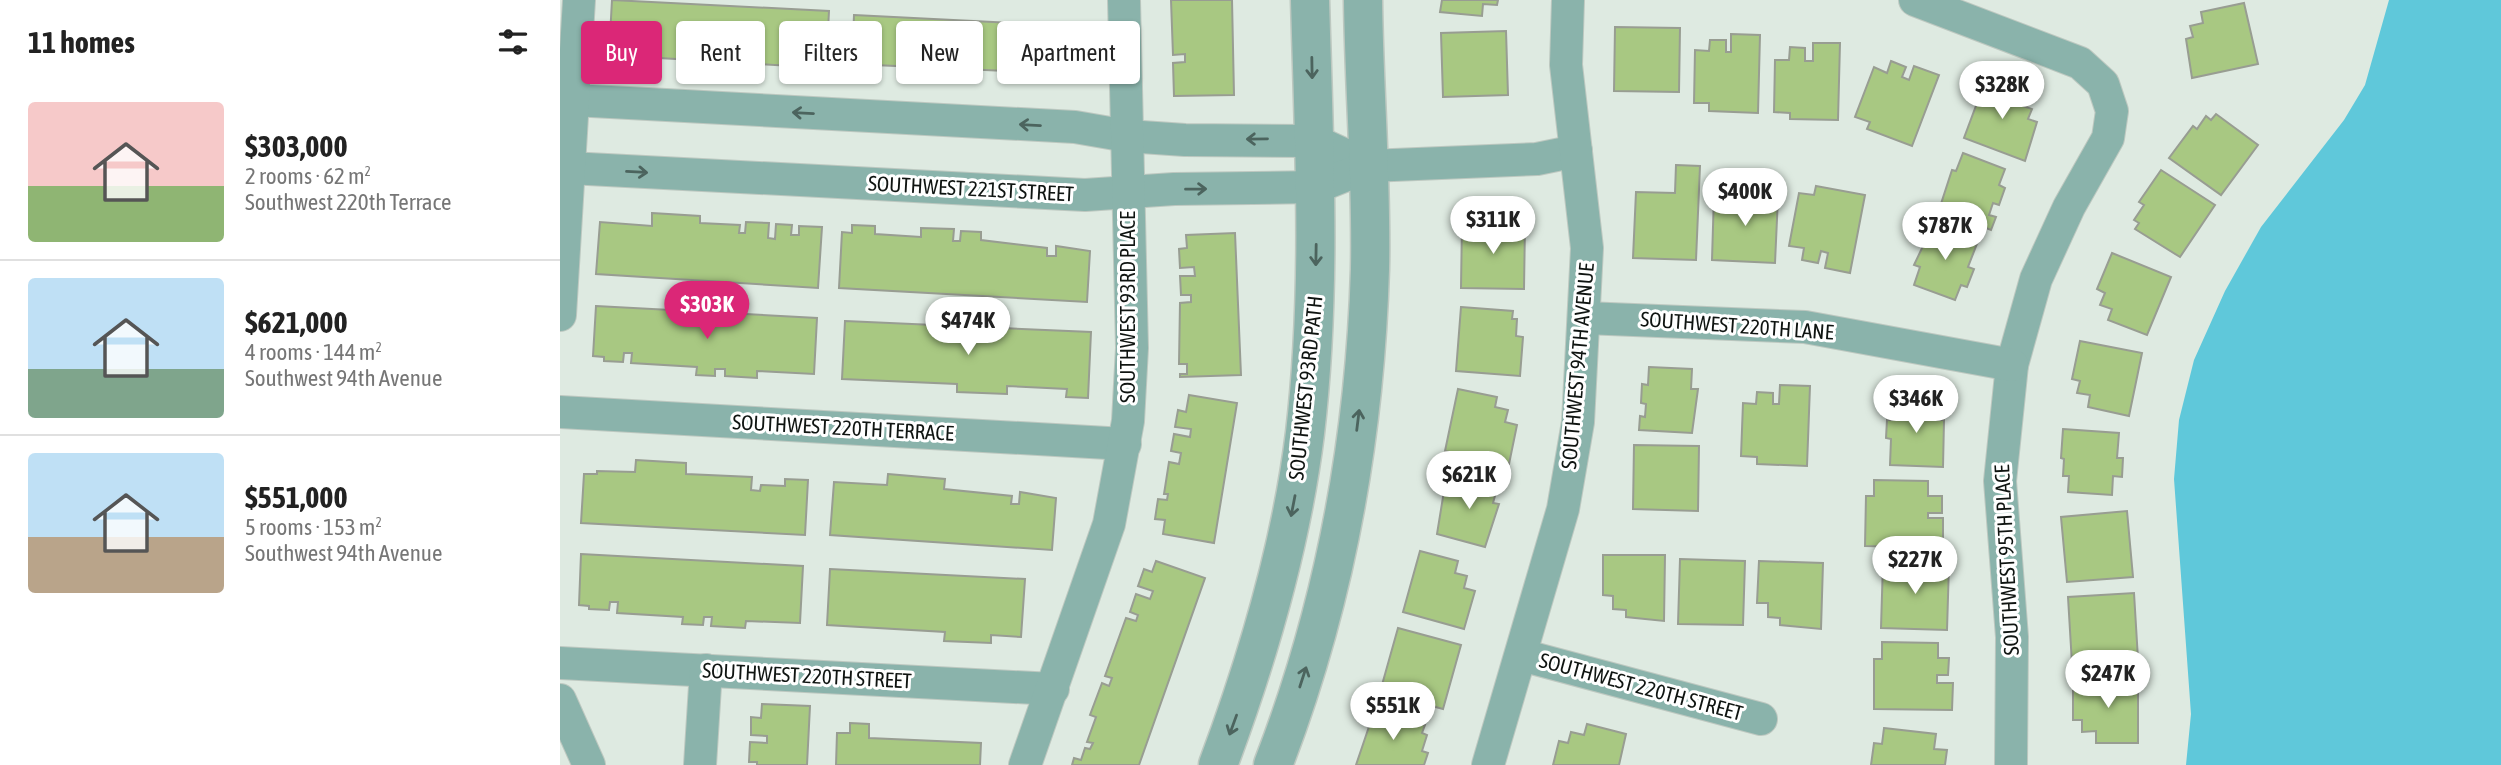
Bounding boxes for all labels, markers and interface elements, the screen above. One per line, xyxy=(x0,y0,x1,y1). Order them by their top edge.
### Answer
chip: Buy xyxy=(581,21,662,84)
chip: Rent xyxy=(676,21,765,84)
chip: Filters xyxy=(779,21,882,84)
chip: New xyxy=(896,21,983,84)
chip: Apartment xyxy=(997,21,1140,84)
icon: filters xyxy=(494,23,532,61)
text: 11 homes xyxy=(28,25,135,59)
one-way arrow xyxy=(1305,56,1319,79)
pin: $328K xyxy=(1953,61,2051,121)
text: $328K xyxy=(1975,71,2029,97)
one-way arrow xyxy=(792,106,815,119)
one-way arrow xyxy=(1020,118,1042,131)
text: $303,000 xyxy=(245,129,348,163)
icon: home xyxy=(84,130,168,214)
one-way arrow xyxy=(1246,133,1269,146)
text: 2 rooms · 62 m² xyxy=(245,163,371,189)
one-way arrow xyxy=(625,165,648,178)
pin: $400K xyxy=(1696,168,1794,228)
street label: SOUTHWEST 221ST STREET xyxy=(867,171,1075,205)
text: $400K xyxy=(1718,178,1772,204)
one-way arrow xyxy=(1184,182,1207,196)
text: Southwest 220th Terrace xyxy=(245,189,451,215)
pin: $311K xyxy=(1444,196,1542,256)
pin: $787K xyxy=(1896,202,1994,262)
text: $311K xyxy=(1466,206,1520,232)
street label: SOUTHWEST 93RD PLACE xyxy=(1115,211,1139,403)
text: $787K xyxy=(1918,212,1972,238)
one-way arrow xyxy=(1309,244,1323,267)
street label: SOUTHWEST 94TH AVENUE xyxy=(1556,262,1598,470)
pin: $303K xyxy=(658,282,756,341)
text: $303K xyxy=(680,291,734,317)
street label: SOUTHWEST 93RD PATH xyxy=(1283,295,1327,481)
pin: $474K xyxy=(919,298,1017,357)
text: $621,000 xyxy=(245,305,348,339)
icon: home xyxy=(84,306,168,390)
street label: SOUTHWEST 220TH LANE xyxy=(1640,306,1835,344)
text: $474K xyxy=(941,307,995,333)
text: 4 rooms · 144 m² xyxy=(245,339,382,365)
text: Southwest 94th Avenue xyxy=(245,365,442,391)
pin: $346K xyxy=(1867,376,1965,435)
text: $346K xyxy=(1889,385,1943,411)
street label: SOUTHWEST 220TH TERRACE xyxy=(732,409,954,445)
one-way arrow xyxy=(1352,409,1365,432)
pin: $621K xyxy=(1420,452,1518,511)
text: $621K xyxy=(1442,461,1496,487)
street label: SOUTHWEST 95TH PLACE xyxy=(1989,464,2023,656)
text: $551,000 xyxy=(245,480,348,514)
icon: home xyxy=(84,481,168,565)
one-way arrow xyxy=(1286,494,1299,517)
text: 5 rooms · 153 m² xyxy=(245,514,382,540)
pin: $227K xyxy=(1866,536,1964,596)
text: Southwest 94th Avenue xyxy=(245,540,442,566)
text: $227K xyxy=(1888,546,1942,572)
street label: SOUTHWEST 220TH STREET xyxy=(1537,647,1746,725)
pin: $247K xyxy=(2059,650,2157,710)
street label: SOUTHWEST 220TH STREET xyxy=(702,658,912,692)
text: $247K xyxy=(2081,660,2135,686)
one-way arrow xyxy=(1298,667,1311,689)
pin: $551K xyxy=(1344,682,1442,742)
text: $551K xyxy=(1366,692,1420,718)
one-way arrow xyxy=(1225,713,1238,735)

